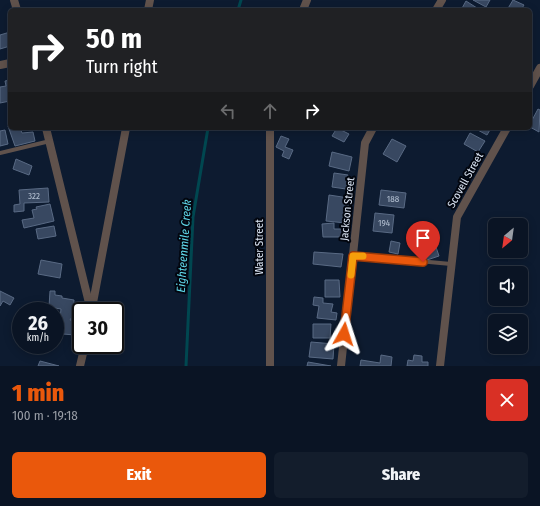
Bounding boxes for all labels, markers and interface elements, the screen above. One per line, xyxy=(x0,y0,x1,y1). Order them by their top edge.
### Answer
text: 50 m xyxy=(86,22,142,55)
icon: right xyxy=(20,24,72,76)
text: Turn right xyxy=(86,56,158,78)
icon: left xyxy=(217,100,239,122)
icon: ahead xyxy=(259,100,281,122)
icon: right xyxy=(301,100,323,122)
street label: Scovell Street xyxy=(445,150,486,210)
street label: Jackson Street xyxy=(338,176,357,242)
house number: 322 xyxy=(28,191,40,201)
house number: 188 xyxy=(387,194,400,204)
water label: Eighteenmile Creek xyxy=(174,199,194,293)
house number: 194 xyxy=(378,218,391,228)
north arrow xyxy=(488,218,528,258)
map controls xyxy=(488,218,528,354)
street label: Water Street xyxy=(253,219,266,275)
pin xyxy=(406,221,440,262)
icon: arrive xyxy=(412,227,434,249)
button: sound xyxy=(488,266,528,306)
speed limit sign: 30 xyxy=(72,302,124,354)
text: 26 xyxy=(28,311,48,335)
position arrow xyxy=(323,313,365,355)
button: layers xyxy=(488,314,528,354)
text: km/h xyxy=(27,332,49,344)
text: 1 min xyxy=(12,379,64,407)
button: close xyxy=(486,379,528,421)
text: 100 m · 19:18 xyxy=(12,408,78,423)
button: Exit xyxy=(12,452,266,498)
button: Share xyxy=(274,452,528,498)

